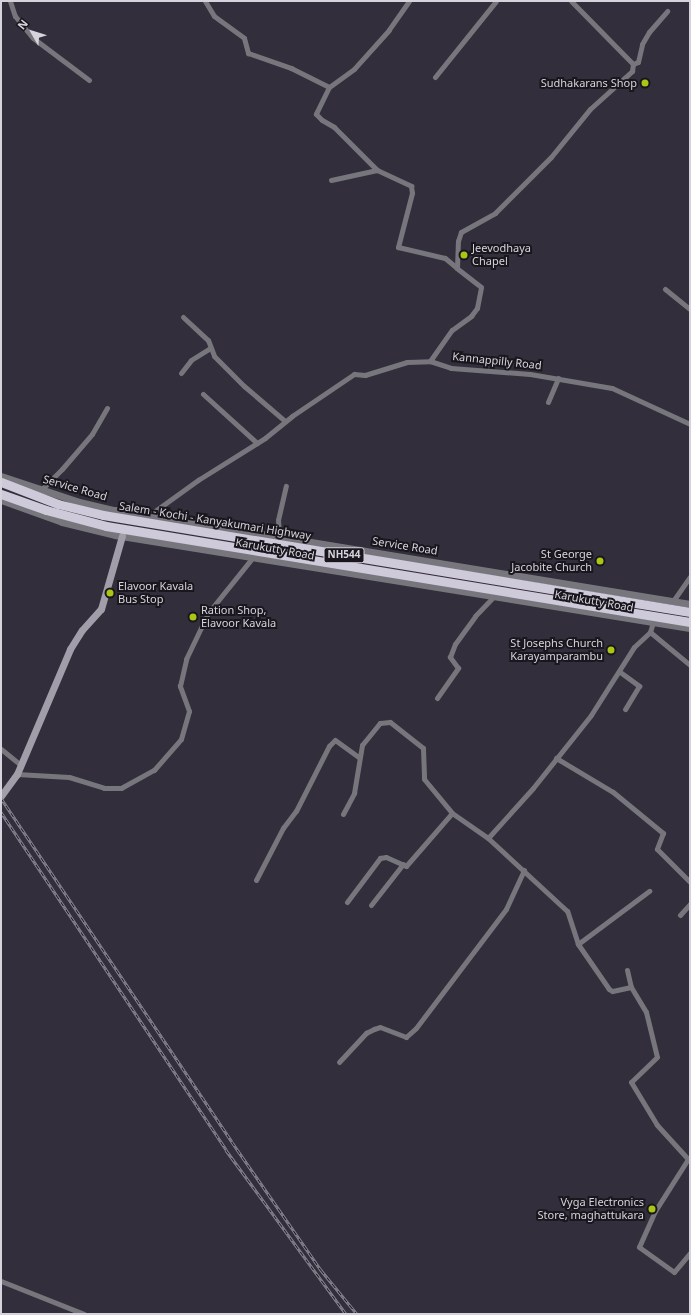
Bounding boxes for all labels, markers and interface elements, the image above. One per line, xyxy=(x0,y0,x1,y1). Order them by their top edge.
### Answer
north arrow xyxy=(12,12,52,52)
text: N xyxy=(14,16,31,32)
place label: Sudhakarans Shop xyxy=(541,76,637,90)
marker: Sudhakarans Shop xyxy=(640,78,650,88)
place label: Jeevodhaya Chapel xyxy=(472,242,531,268)
marker: Jeevodhaya Chapel xyxy=(459,250,469,260)
street label: Kannappilly Road xyxy=(452,350,542,372)
street label: Service Road xyxy=(41,473,109,503)
street label: Salem - Kochi - Kanyakumari Highway xyxy=(118,499,312,543)
street label: Service Road xyxy=(371,534,439,558)
street label: Karukutty Road xyxy=(235,536,315,562)
road number: NH544 xyxy=(323,547,365,563)
place label: St George Jacobite Church xyxy=(511,548,592,574)
marker: St George Jacobite Church xyxy=(595,556,605,566)
place label: Elavoor Kavala Bus Stop xyxy=(118,580,193,606)
marker: Elavoor Kavala Bus Stop xyxy=(105,588,115,598)
street label: Karukutty Road xyxy=(554,588,634,614)
place label: Ration Shop, Elavoor Kavala xyxy=(201,604,276,630)
marker: Ration Shop, Elavoor Kavala xyxy=(188,612,198,622)
place label: St Josephs Church Karayamparambu xyxy=(510,637,603,663)
marker: St Josephs Church Karayamparambu xyxy=(606,645,616,655)
place label: Vyga Electronics Store, maghattukara xyxy=(538,1196,644,1222)
marker: Vyga Electronics Store, maghattukara xyxy=(647,1204,657,1214)

